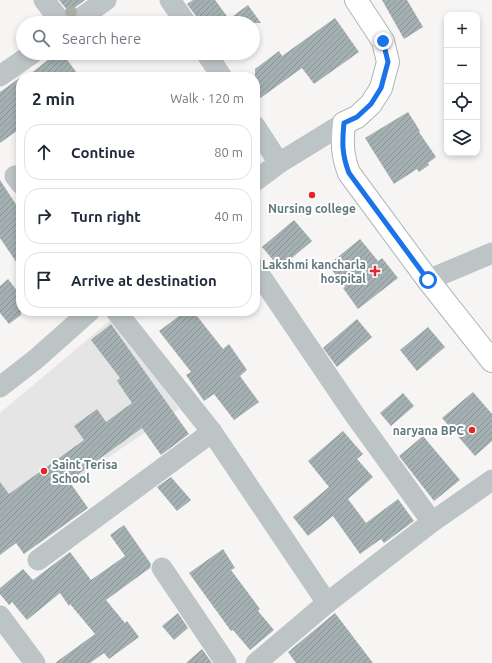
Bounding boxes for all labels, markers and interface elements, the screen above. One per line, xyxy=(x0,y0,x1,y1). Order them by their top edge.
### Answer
map controls xyxy=(444,12,480,156)
button: + xyxy=(444,12,480,48)
search box xyxy=(16,16,260,60)
icon: search xyxy=(30,27,52,49)
text: Search here xyxy=(62,30,141,47)
route end xyxy=(374,32,392,50)
button: − xyxy=(444,48,480,84)
button: locate xyxy=(444,84,480,120)
text: 2 min xyxy=(32,89,75,108)
text: Walk · 120 m xyxy=(170,91,244,105)
button: layers xyxy=(444,120,480,156)
icon: ahead xyxy=(33,141,55,163)
text: Continue xyxy=(71,144,135,161)
text: 80 m xyxy=(214,145,243,159)
marker: Nursing college xyxy=(307,190,317,200)
place label: Nursing college xyxy=(268,202,356,215)
icon: right xyxy=(33,205,55,227)
text: Turn right xyxy=(71,208,141,225)
text: 40 m xyxy=(214,209,243,223)
place label: Lakshmi kancharla hospital xyxy=(262,258,366,285)
marker: Lakshmi kancharla hospital xyxy=(369,265,381,277)
icon: arrive xyxy=(33,269,55,291)
route start xyxy=(419,271,437,289)
text: Arrive at destination xyxy=(71,272,217,289)
place label: naryana BPC xyxy=(393,424,464,437)
marker: naryana BPC xyxy=(467,425,477,435)
place label: Saint Terisa School xyxy=(52,458,118,485)
marker: Saint Terisa School xyxy=(39,466,49,476)

